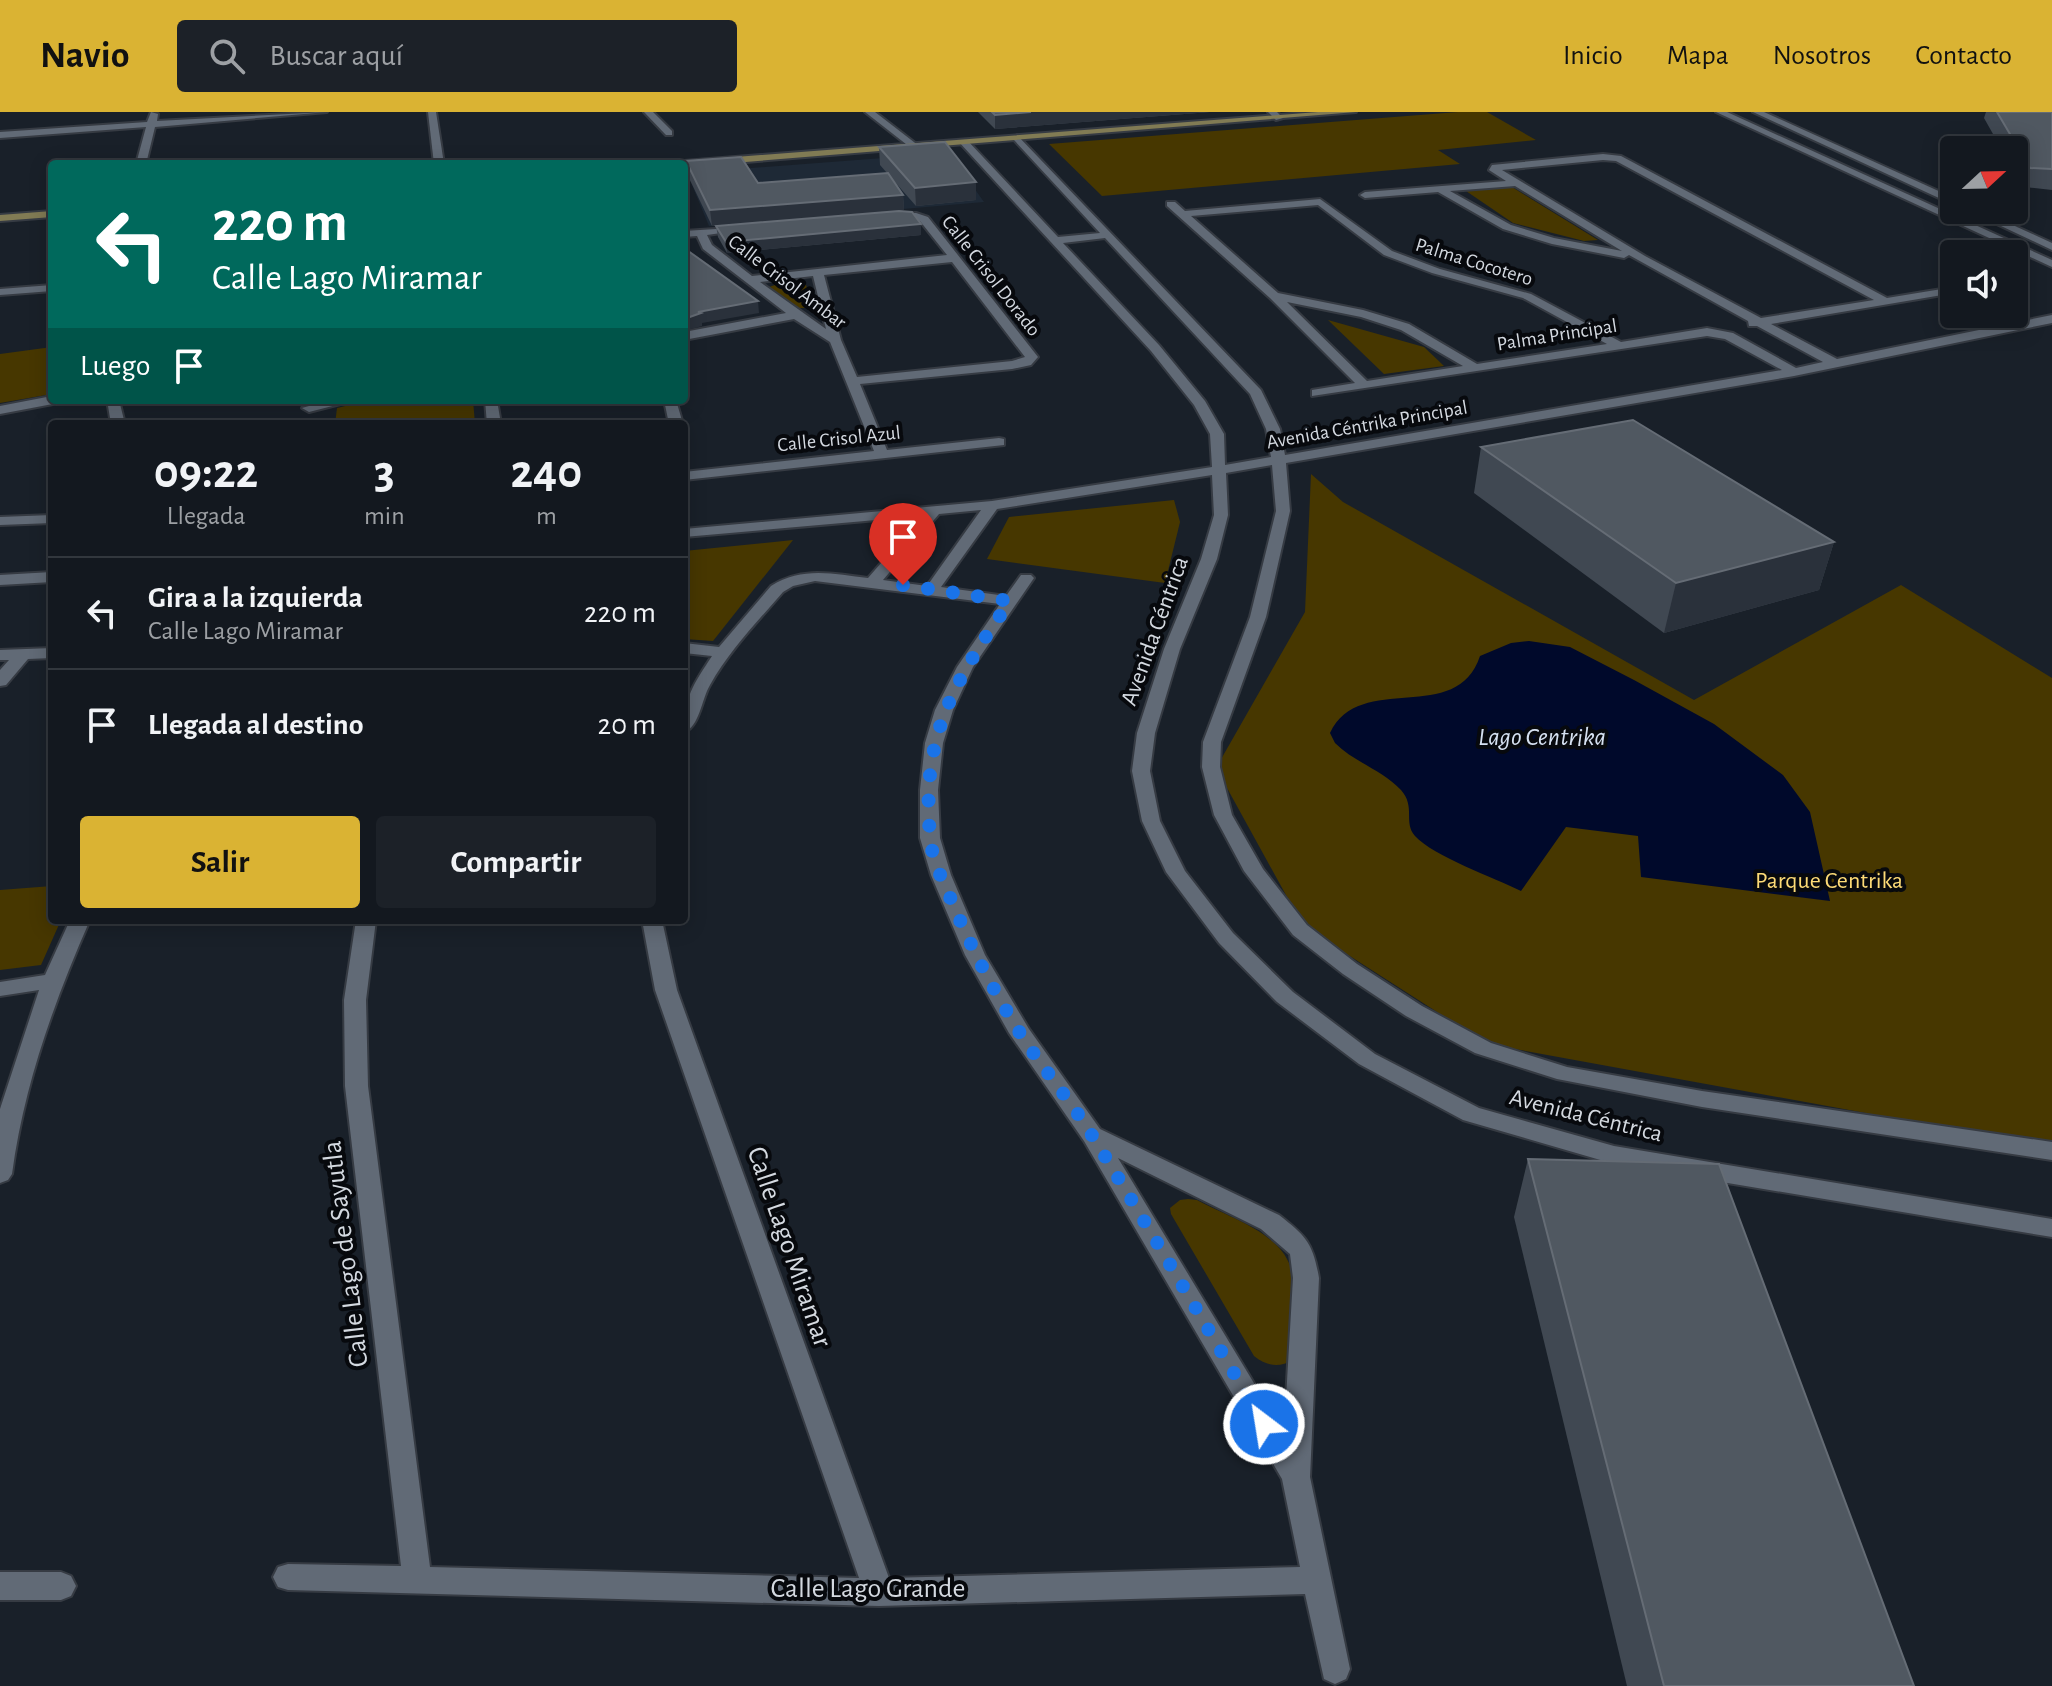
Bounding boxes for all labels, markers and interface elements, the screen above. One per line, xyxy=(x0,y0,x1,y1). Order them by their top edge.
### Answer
search box xyxy=(177,20,737,92)
icon: search xyxy=(205,34,249,78)
text: Navio xyxy=(40,37,129,75)
text: Buscar aquí xyxy=(269,41,403,71)
text: Inicio xyxy=(1563,42,1623,70)
text: Mapa xyxy=(1667,42,1729,70)
text: Nosotros xyxy=(1773,42,1871,70)
text: Contacto xyxy=(1915,42,2012,70)
north arrow xyxy=(1940,136,2028,224)
map controls xyxy=(1940,136,2028,328)
icon: left xyxy=(80,192,184,296)
text: 220 m xyxy=(212,195,348,251)
street label: Calle Crisol Dorado xyxy=(938,212,1044,340)
street label: Calle Crisol Ambar xyxy=(724,231,850,333)
street label: Palma Cocotero xyxy=(1413,235,1535,289)
button: sound xyxy=(1940,240,2028,328)
text: Calle Lago Miramar xyxy=(212,260,482,296)
street label: Palma Principal xyxy=(1496,316,1618,354)
icon: arrive xyxy=(167,344,211,388)
text: Luego xyxy=(80,351,151,381)
street label: Avenida Céntrika Principal xyxy=(1265,397,1469,453)
street label: Calle Crisol Azul xyxy=(776,423,902,455)
text: 09:22 xyxy=(154,449,258,497)
text: 3 xyxy=(374,449,395,497)
text: 240 xyxy=(510,449,582,497)
text: Llegada xyxy=(167,503,245,529)
text: min xyxy=(364,503,405,529)
text: m xyxy=(536,503,557,529)
pin xyxy=(869,503,937,585)
icon: arrive xyxy=(881,515,925,559)
street label: Avenida Céntrica xyxy=(1117,553,1193,709)
text: Gira a la izquierda xyxy=(148,583,363,613)
icon: left xyxy=(80,591,124,635)
text: 220 m xyxy=(584,598,656,628)
text: Calle Lago Miramar xyxy=(148,618,343,644)
icon: arrive xyxy=(80,703,124,747)
text: Llegada al destino xyxy=(148,710,364,740)
text: 20 m xyxy=(598,710,656,740)
water label: Lago Centrika xyxy=(1478,724,1606,750)
button: Salir xyxy=(80,816,360,908)
button: Compartir xyxy=(376,816,656,908)
park label: Parque Centrika xyxy=(1755,869,1903,893)
street label: Avenida Céntrica xyxy=(1507,1085,1665,1147)
street label: Calle Lago de Sayutla xyxy=(318,1139,374,1369)
street label: Calle Lago Miramar xyxy=(742,1143,836,1351)
position arrow xyxy=(1222,1382,1306,1466)
street label: Calle Lago Grande xyxy=(771,1575,965,1603)

